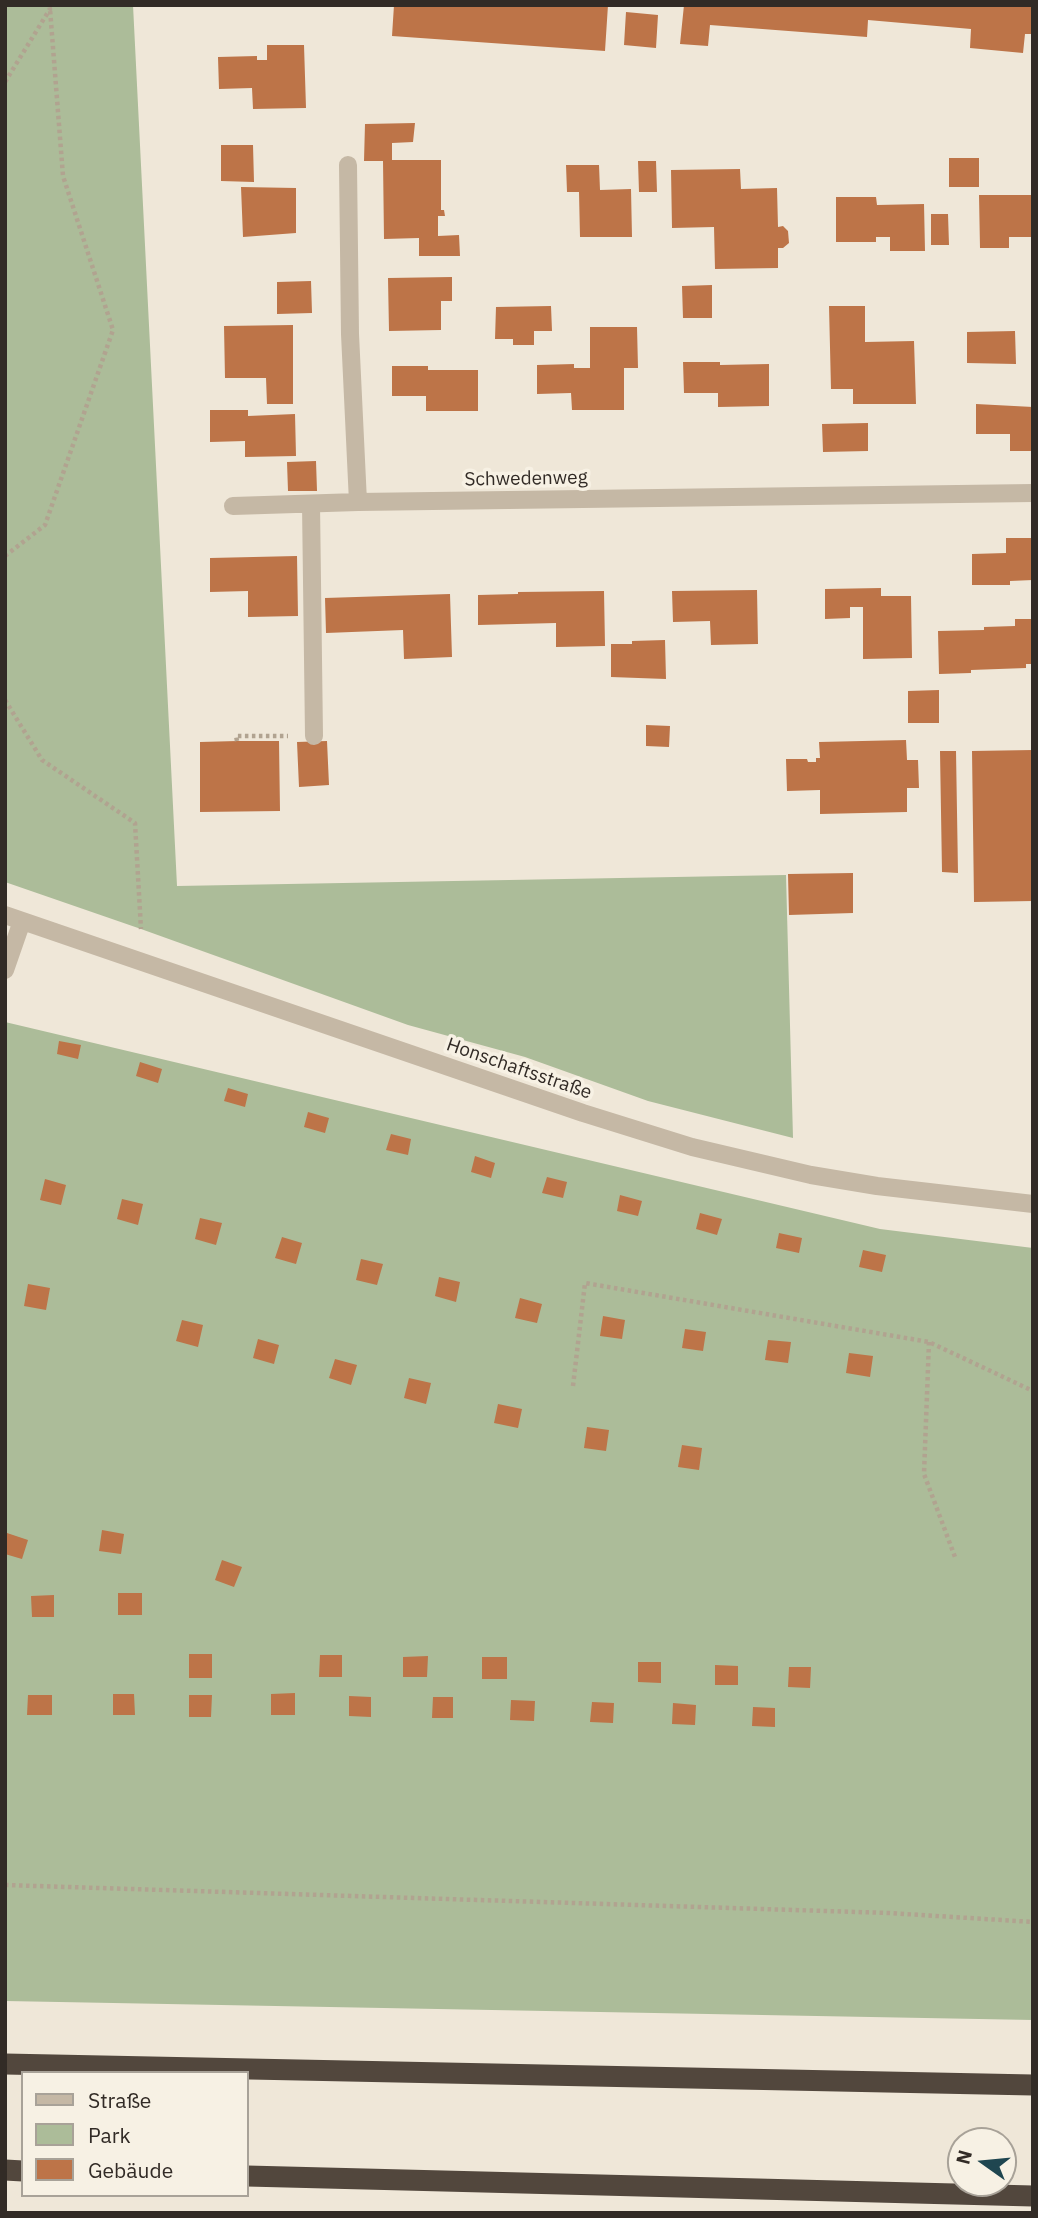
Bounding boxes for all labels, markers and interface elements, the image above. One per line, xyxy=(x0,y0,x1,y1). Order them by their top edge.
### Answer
street label: Schwedenweg xyxy=(464,467,588,491)
street label: Honschaftsstraße xyxy=(443,1033,595,1105)
legend xyxy=(21,2071,248,2197)
text: Straße xyxy=(88,2086,151,2114)
text: Park xyxy=(88,2121,131,2149)
north arrow xyxy=(947,2127,1017,2197)
text: N xyxy=(950,2147,977,2167)
text: Gebäude xyxy=(88,2156,173,2184)

